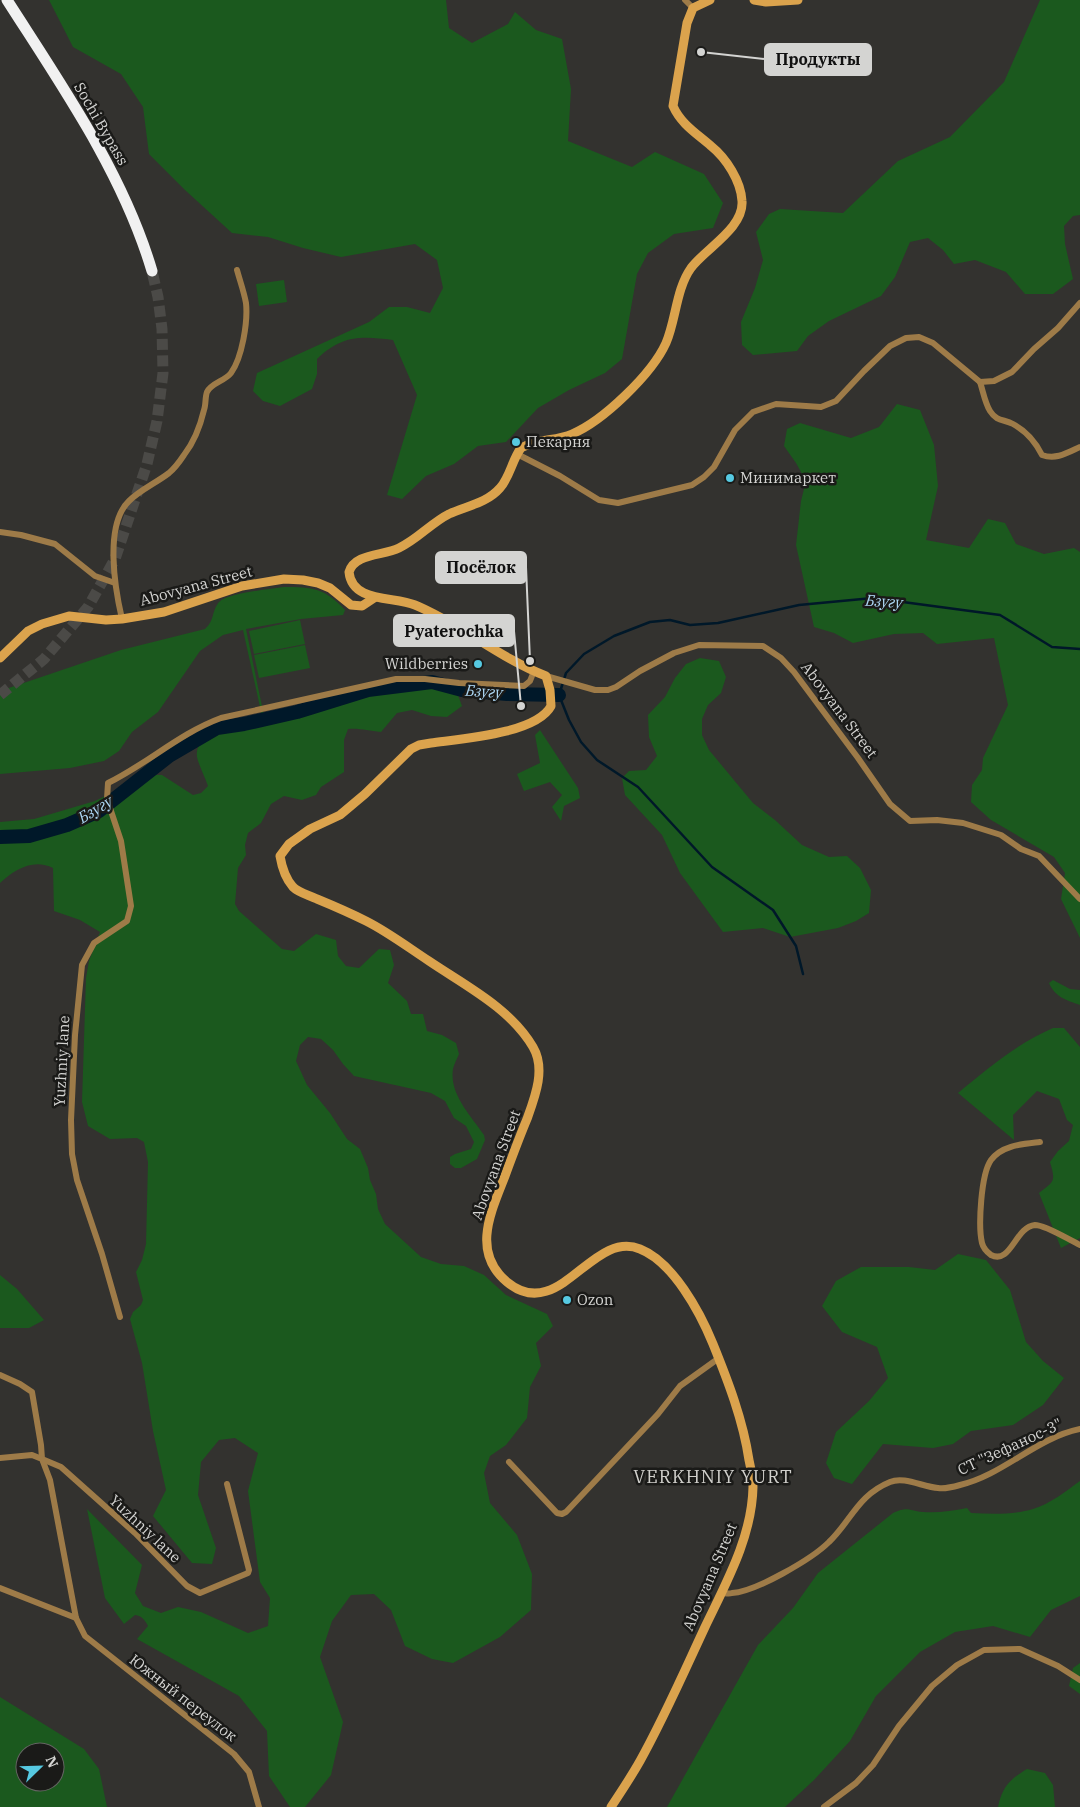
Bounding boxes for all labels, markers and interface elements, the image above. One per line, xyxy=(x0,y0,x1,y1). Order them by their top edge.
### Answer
callout: Продукты xyxy=(765,44,871,75)
text: Продукты xyxy=(775,49,861,69)
street label: Sochi Bypass xyxy=(70,79,133,169)
place label: Пекарня xyxy=(526,432,591,451)
marker: Пекарня xyxy=(510,436,522,448)
place label: Минимаркет xyxy=(740,468,836,487)
marker: Минимаркет xyxy=(724,472,736,484)
callout: Посёлок xyxy=(436,552,526,583)
text: Посёлок xyxy=(446,557,516,577)
street label: Abovyana Street xyxy=(138,561,254,610)
water label: Бзугу xyxy=(864,590,905,612)
callout: Pyaterochka xyxy=(394,615,514,646)
text: Pyaterochka xyxy=(404,621,504,641)
place label: Wildberries xyxy=(385,654,468,673)
marker: Wildberries xyxy=(472,658,484,670)
street label: Abovyana Street xyxy=(797,658,882,762)
water label: Бзугу xyxy=(464,680,505,702)
water label: Бзугу xyxy=(73,790,118,828)
street label: Yuzhniy lane xyxy=(50,1015,73,1107)
street label: Abovyana Street xyxy=(467,1107,524,1222)
place label: Ozon xyxy=(577,1290,614,1309)
marker: Ozon xyxy=(561,1294,573,1306)
street label: СТ "Зефанос-3" xyxy=(954,1414,1065,1479)
district label: VERKHNIY YURT xyxy=(633,1465,793,1488)
street label: Yuzhniy lane xyxy=(105,1491,185,1567)
street label: Abovyana Street xyxy=(678,1520,741,1634)
street label: Южный переулок xyxy=(126,1650,241,1746)
north arrow xyxy=(15,1742,65,1792)
text: N xyxy=(42,1753,62,1771)

